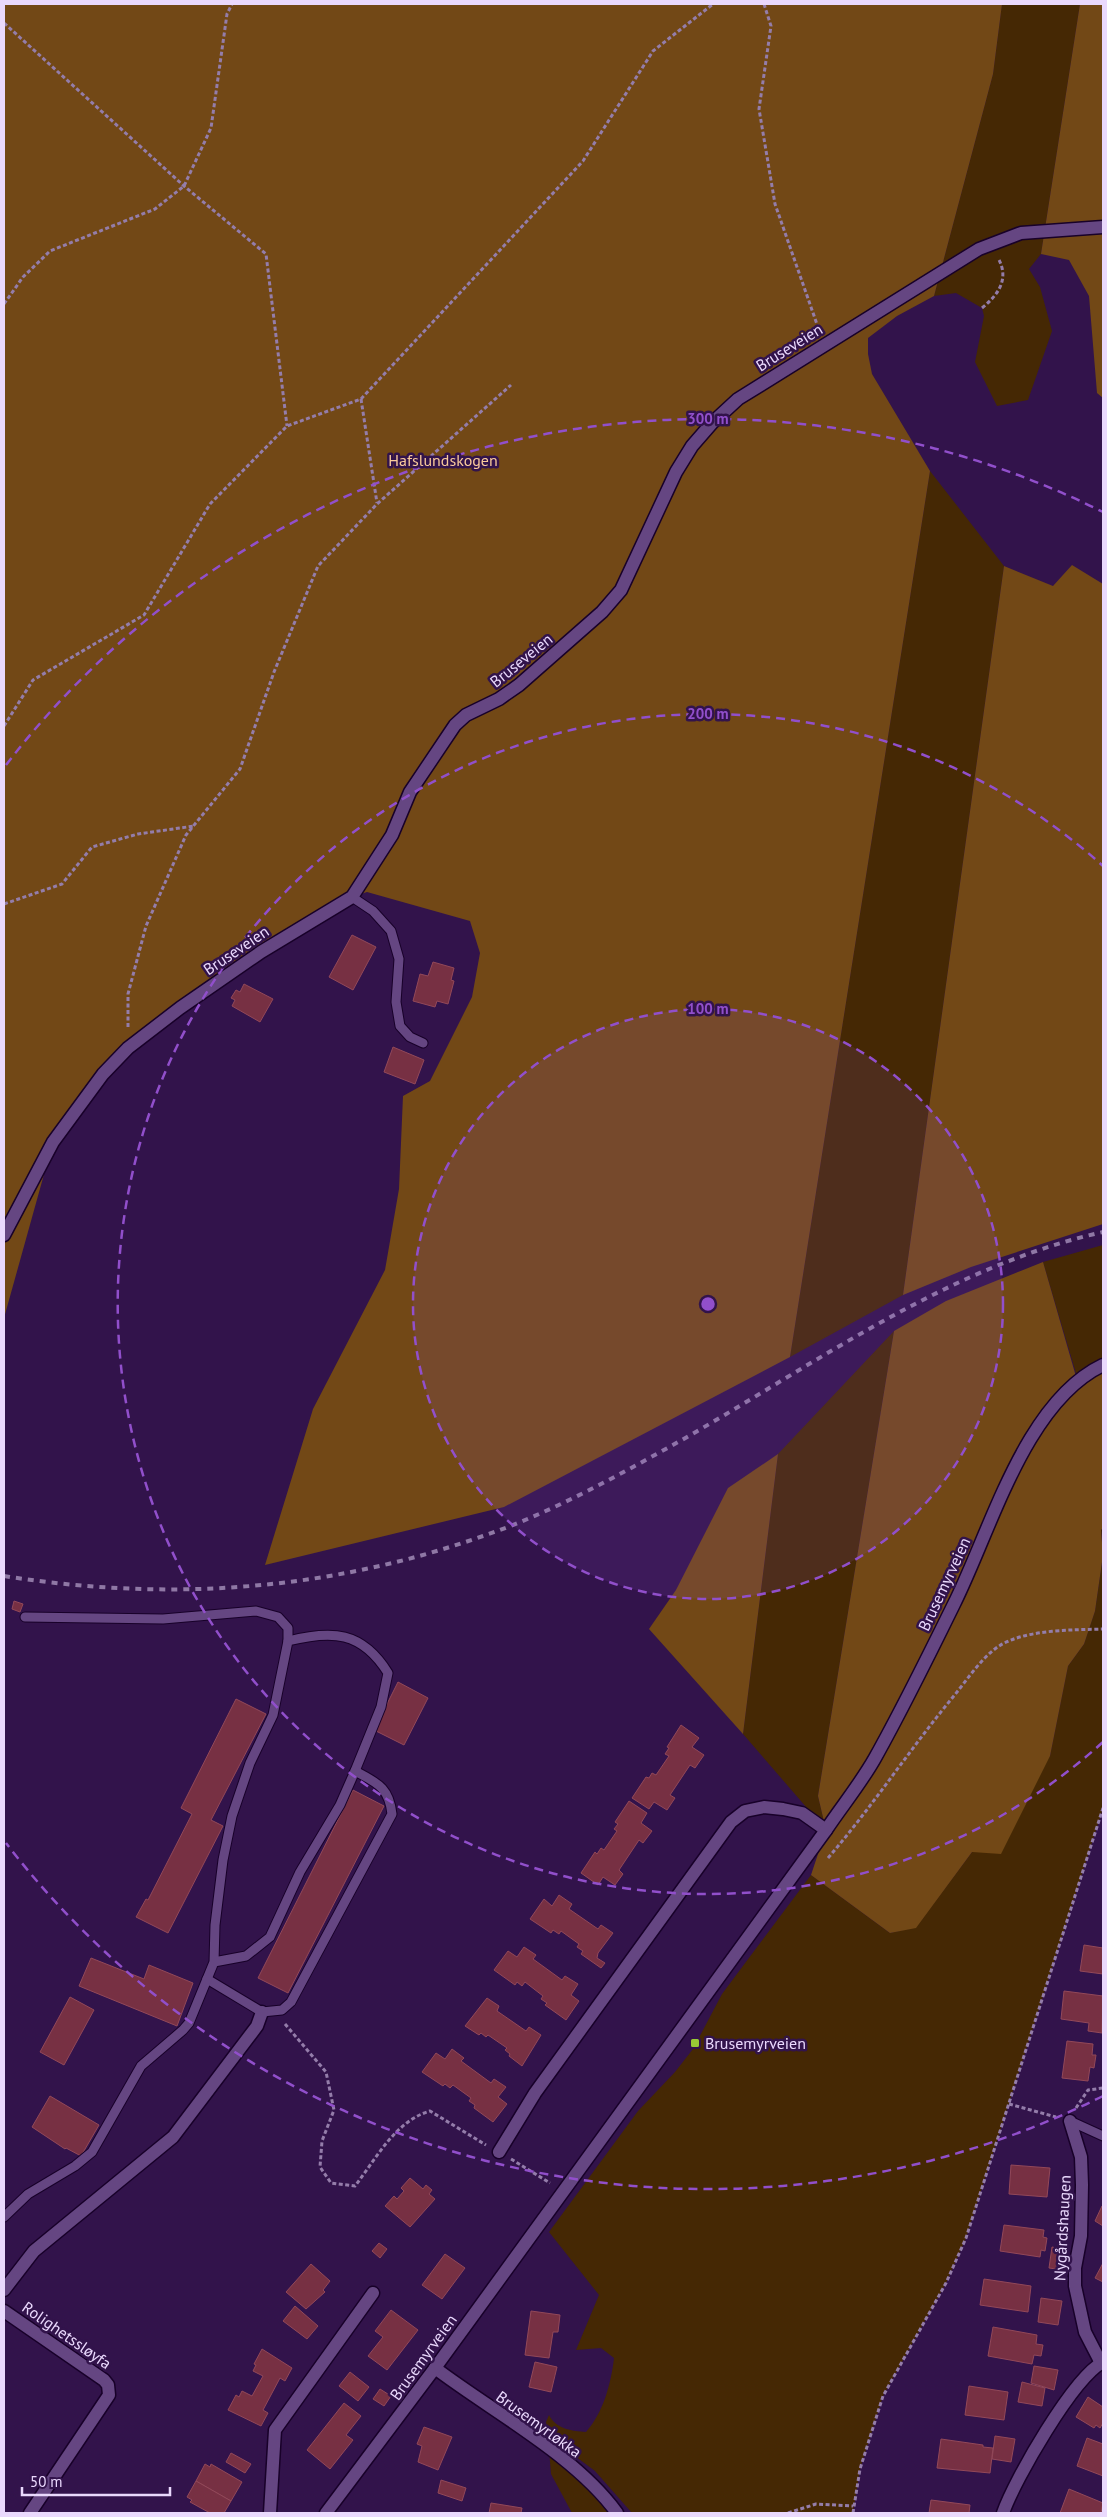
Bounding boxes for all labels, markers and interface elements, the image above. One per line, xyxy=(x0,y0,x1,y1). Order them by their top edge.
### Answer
street label: Bruseveien xyxy=(752,319,826,375)
text: 300 m xyxy=(687,409,729,428)
park label: Hafslundskogen xyxy=(388,450,498,470)
street label: Bruseveien xyxy=(486,629,556,691)
text: 200 m xyxy=(687,704,729,723)
street label: Bruseveien xyxy=(199,921,273,979)
text: 100 m xyxy=(687,999,729,1018)
centre of rings xyxy=(699,1295,717,1313)
street label: Brusemyrveien xyxy=(914,1534,974,1634)
place label: Brusemyrveien xyxy=(705,2033,806,2053)
marker: Brusemyrveien xyxy=(689,2037,701,2049)
street label: Nygårdshaugen xyxy=(1049,2174,1075,2282)
street label: Rolighetssløyfa xyxy=(19,2297,115,2373)
street label: Brusemyrveien xyxy=(385,2310,461,2404)
street label: Brusemyrløkka xyxy=(492,2386,586,2462)
scale bar xyxy=(22,2464,170,2496)
text: 50 m xyxy=(30,2472,63,2491)

